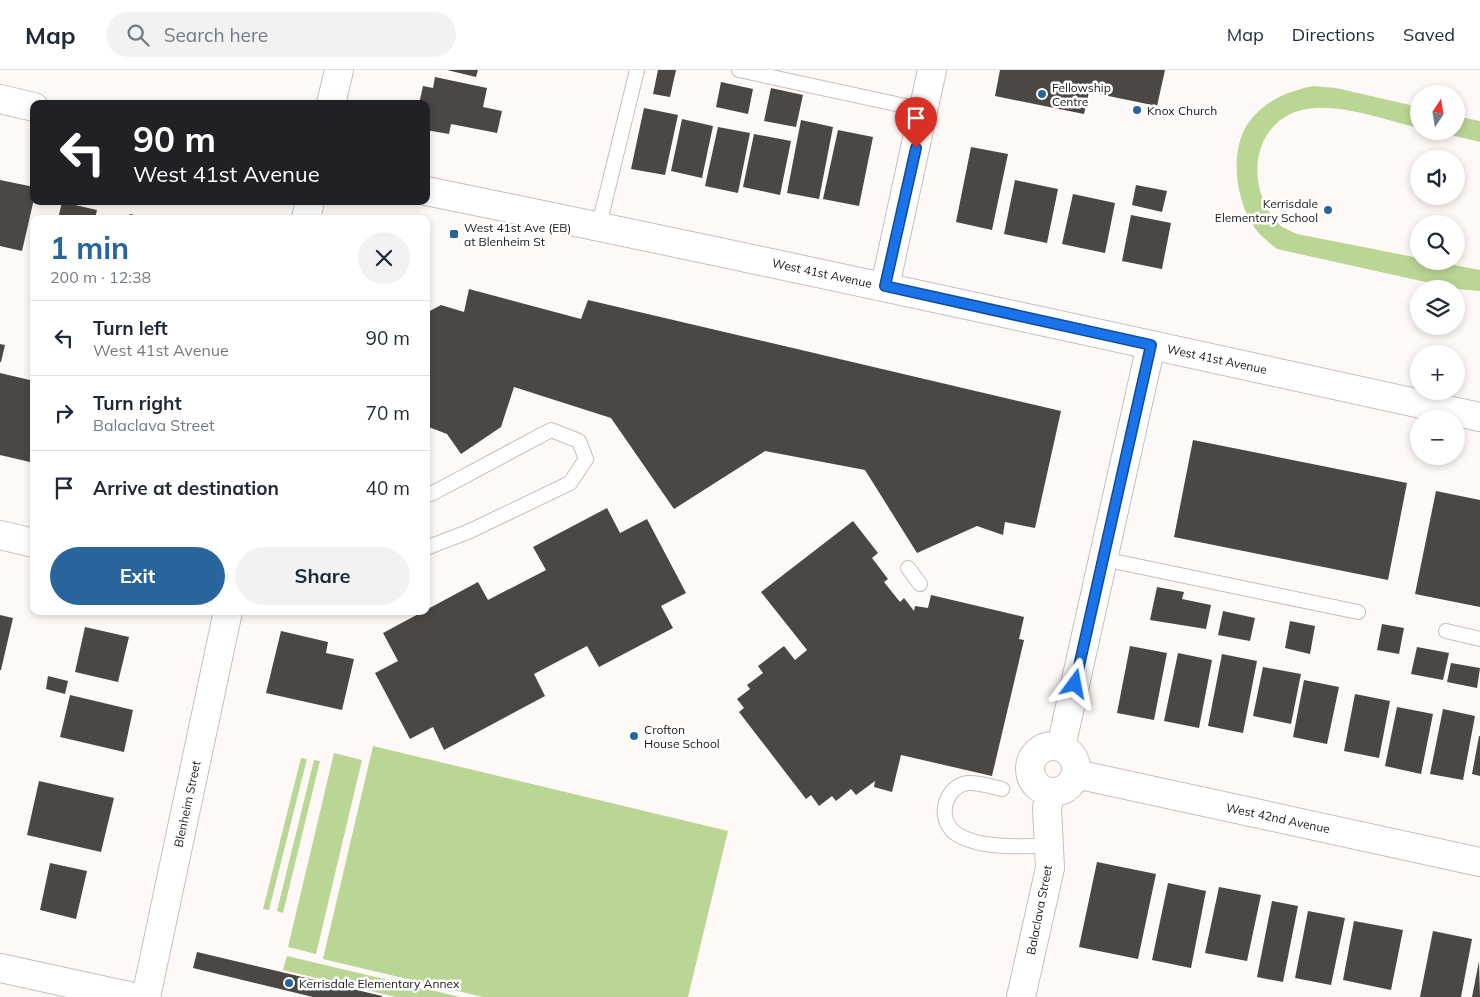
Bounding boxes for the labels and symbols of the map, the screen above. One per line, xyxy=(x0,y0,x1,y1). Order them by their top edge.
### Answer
place label: Fellowship Centre xyxy=(1052,80,1111,109)
north arrow xyxy=(1410,85,1465,140)
marker: Fellowship Centre xyxy=(1036,88,1048,100)
pin xyxy=(895,97,937,148)
place label: Knox Church xyxy=(1147,103,1217,118)
marker: Knox Church xyxy=(1131,104,1143,116)
place label: Kerrisdale Elementary School xyxy=(1215,196,1318,225)
marker: Kerrisdale Elementary School xyxy=(1322,204,1334,216)
place label: West 41st Ave (EB) at Blenheim St xyxy=(464,220,571,249)
marker: West 41st Ave (EB) at Blenheim St xyxy=(448,228,460,240)
street label: West 41st Avenue xyxy=(771,255,873,291)
street label: West 41st Avenue xyxy=(1166,341,1268,377)
position arrow xyxy=(1048,657,1100,709)
place label: Crofton House School xyxy=(644,722,720,751)
marker: Crofton House School xyxy=(628,730,640,742)
street label: Blenheim Street xyxy=(171,759,203,849)
street label: West 42nd Avenue xyxy=(1225,800,1331,836)
street label: Balaclava Street xyxy=(1023,864,1055,956)
place label: Kerrisdale Elementary Annex xyxy=(299,976,460,991)
marker: Kerrisdale Elementary Annex xyxy=(283,977,295,989)

